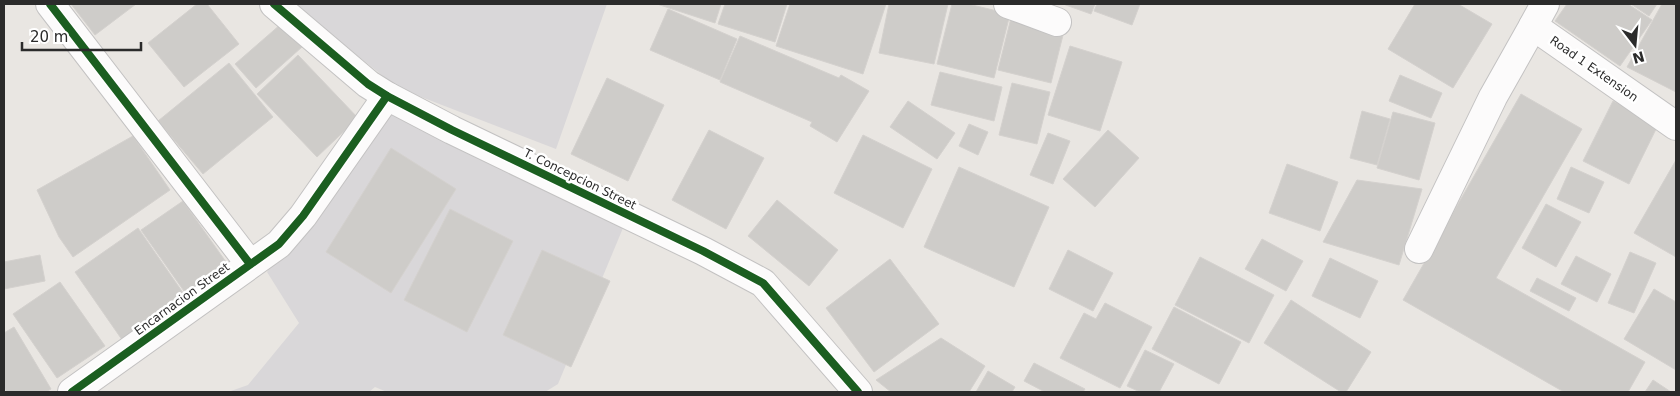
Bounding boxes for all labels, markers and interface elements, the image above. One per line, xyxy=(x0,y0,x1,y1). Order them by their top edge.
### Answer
scale bar xyxy=(22,20,141,52)
north arrow xyxy=(1610,20,1660,70)
text: 20 m xyxy=(30,28,68,46)
street label: Road 1 Extension xyxy=(1547,33,1641,105)
text: N xyxy=(1631,48,1646,67)
street label: T. Concepcion Street xyxy=(520,145,639,213)
street label: Encarnacion Street xyxy=(132,260,232,338)

